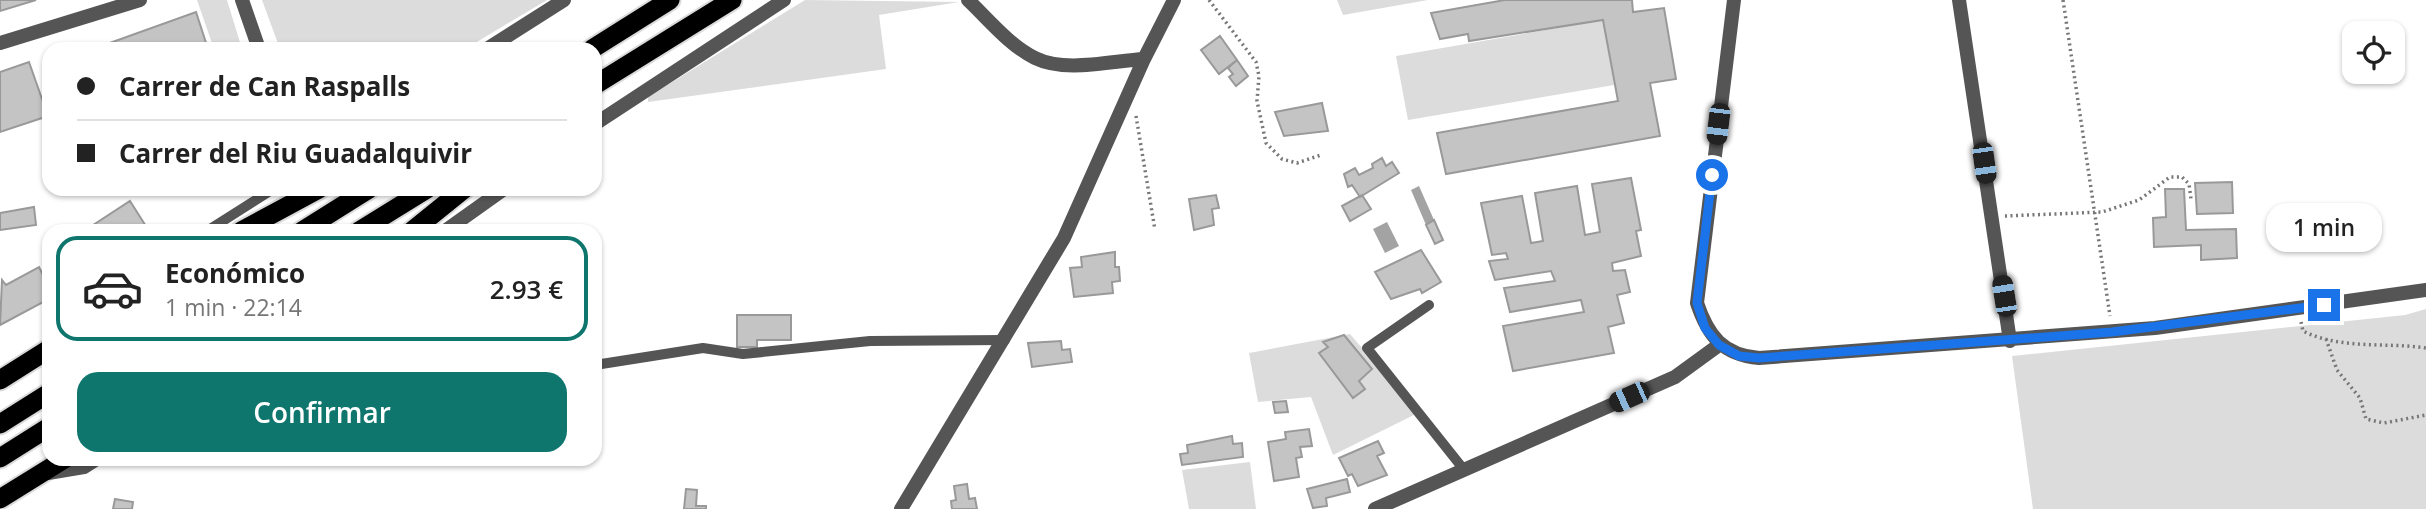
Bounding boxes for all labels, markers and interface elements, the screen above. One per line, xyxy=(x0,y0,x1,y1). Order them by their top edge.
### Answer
map controls xyxy=(2342,21,2405,84)
button: locate xyxy=(2342,21,2405,84)
text: Carrer de Can Raspalls xyxy=(119,68,410,104)
car xyxy=(1706,102,1731,146)
text: Carrer del Riu Guadalquivir xyxy=(119,135,472,171)
car xyxy=(1971,141,1998,185)
route start xyxy=(1696,159,1728,191)
callout: 1 min xyxy=(2266,204,2382,252)
text: 1 min xyxy=(2293,211,2355,243)
text: Económico xyxy=(165,255,305,291)
icon: car xyxy=(81,257,144,320)
text: 2.93 € xyxy=(490,271,563,307)
car xyxy=(1991,274,2018,318)
route end xyxy=(2308,289,2340,321)
text: 1 min · 22:14 xyxy=(165,291,302,323)
button: Confirmar xyxy=(77,372,567,452)
car xyxy=(1606,379,1653,415)

